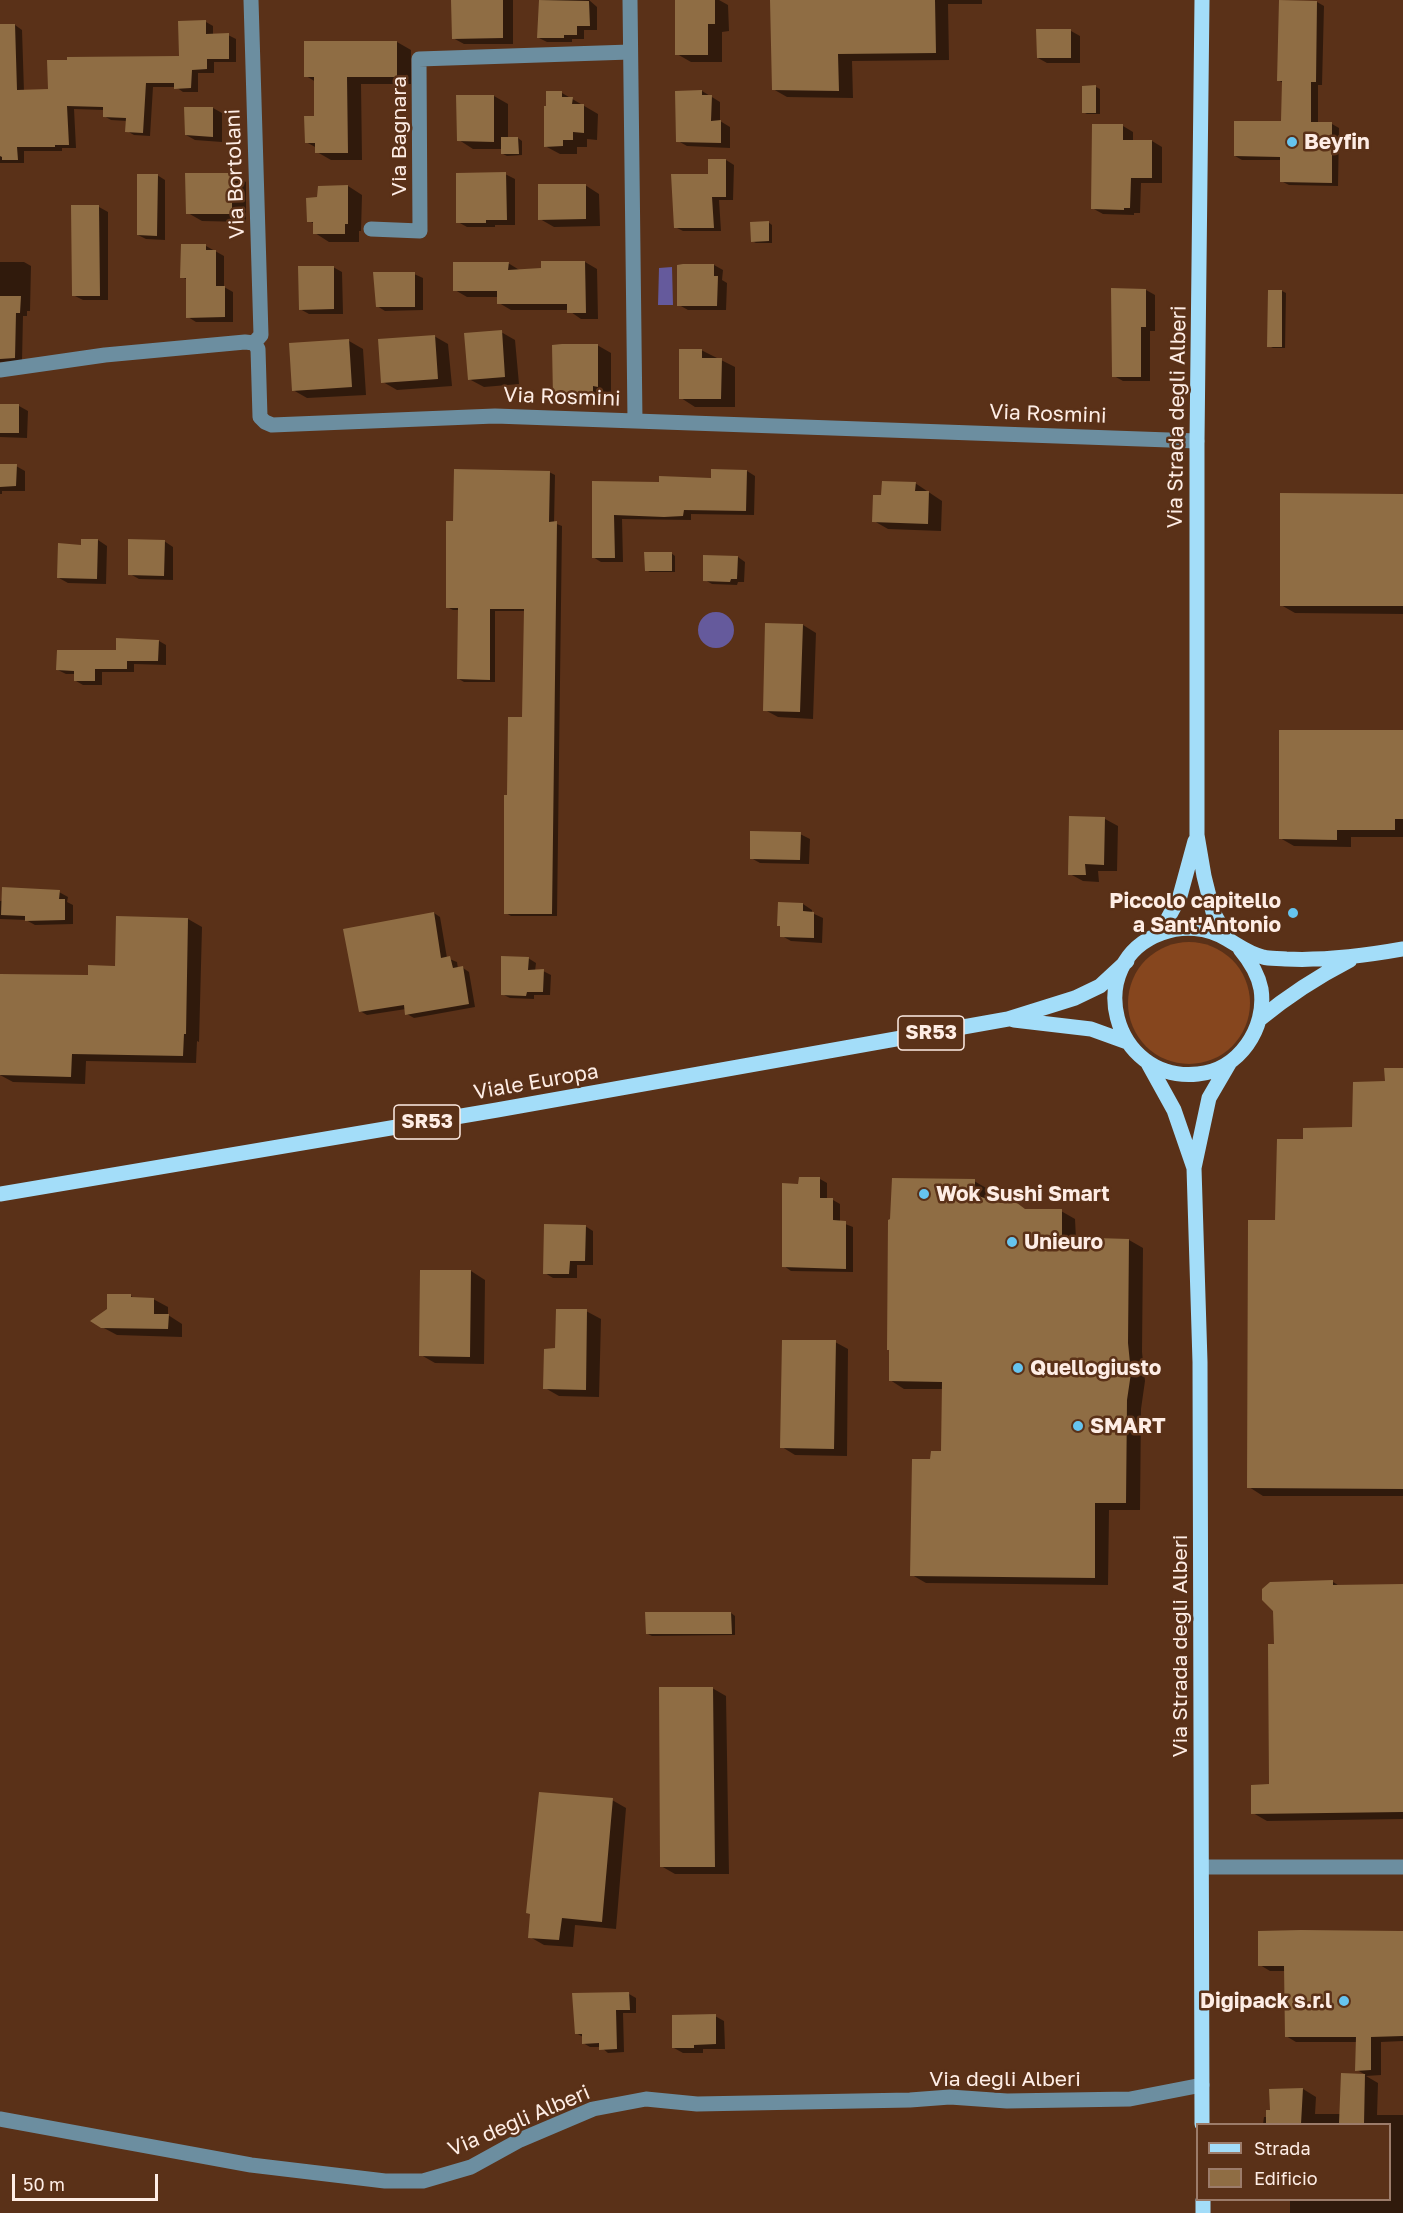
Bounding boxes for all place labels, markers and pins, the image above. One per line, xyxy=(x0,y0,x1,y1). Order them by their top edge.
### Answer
place label: Beyfin xyxy=(1304,129,1370,155)
marker: Beyfin xyxy=(1285,135,1299,149)
place label: Piccolo capitello a Sant'Antonio xyxy=(1109,888,1281,938)
marker: Piccolo capitello a Sant'Antonio xyxy=(1286,906,1300,920)
place label: Wok Sushi Smart xyxy=(936,1181,1110,1207)
marker: Wok Sushi Smart xyxy=(917,1187,931,1201)
place label: Unieuro xyxy=(1024,1229,1103,1255)
marker: Unieuro xyxy=(1005,1235,1019,1249)
place label: Quellogiusto xyxy=(1030,1355,1161,1381)
marker: Quellogiusto xyxy=(1011,1361,1025,1375)
place label: SMART xyxy=(1090,1413,1166,1439)
marker: SMART xyxy=(1071,1419,1085,1433)
place label: Digipack s.r.l xyxy=(1200,1988,1332,2014)
marker: Digipack s.r.l xyxy=(1337,1994,1351,2008)

